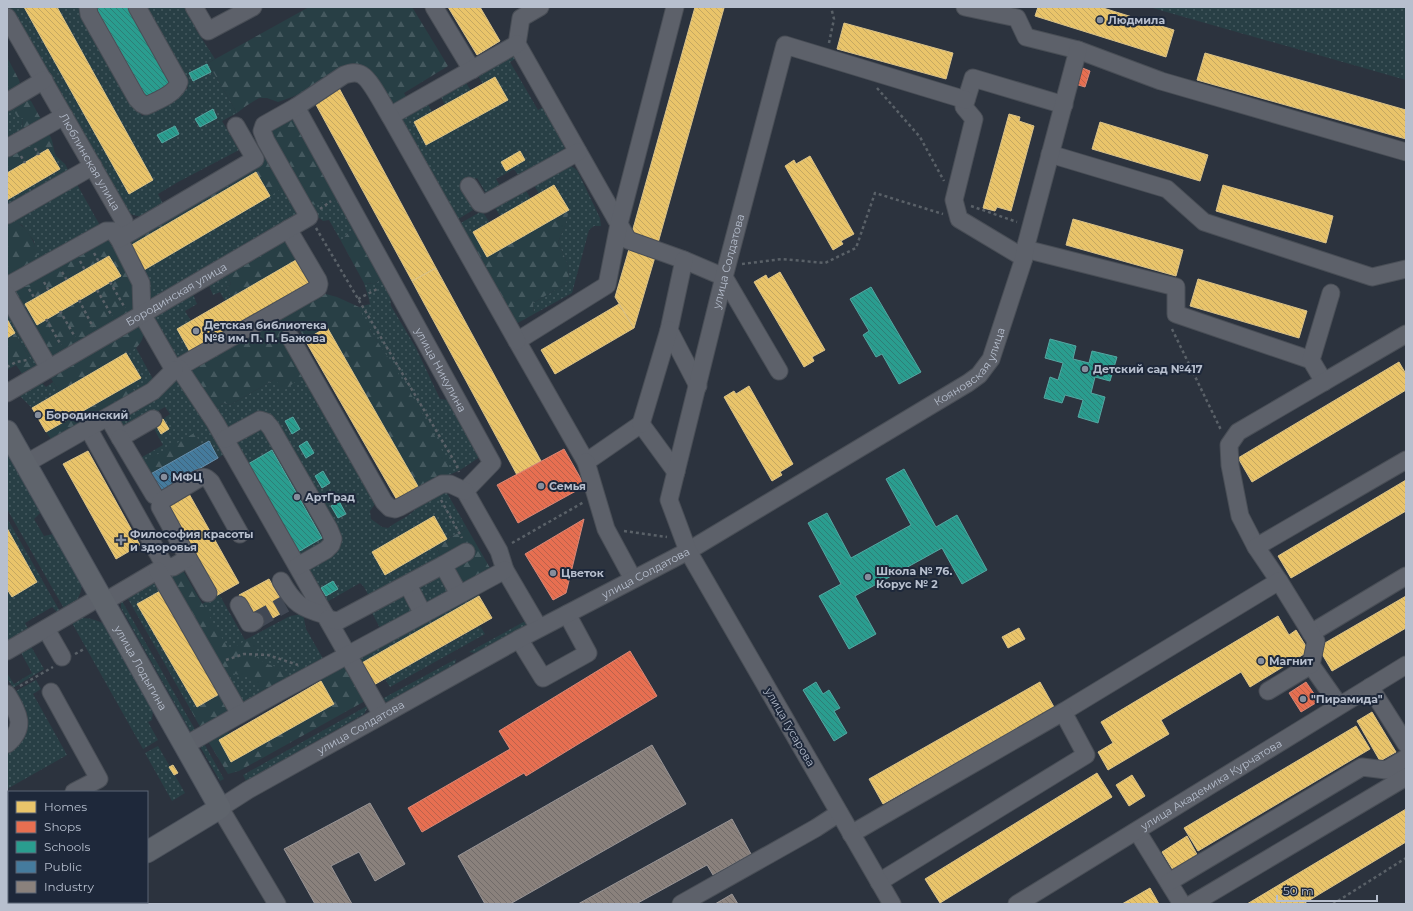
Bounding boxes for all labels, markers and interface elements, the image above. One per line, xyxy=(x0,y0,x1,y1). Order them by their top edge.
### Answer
place label: Людмила xyxy=(1108,13,1165,27)
marker: Людмила xyxy=(1095,15,1105,25)
street label: Люблинская улица xyxy=(57,111,124,213)
street label: улица Солдатова xyxy=(709,212,747,311)
street label: Бородинская улица xyxy=(123,259,229,329)
place label: Детская библиотека №8 им. П. П. Бажова xyxy=(204,318,327,345)
street label: улица Никулина xyxy=(411,324,470,414)
marker: Детская библиотека №8 им. П. П. Бажова xyxy=(191,326,201,336)
street label: Кояновская улица xyxy=(931,326,1008,409)
place label: Детский сад №417 xyxy=(1093,362,1203,376)
marker: Детский сад №417 xyxy=(1080,364,1090,374)
place label: Бородинский xyxy=(46,408,128,422)
marker: Бородинский xyxy=(33,410,43,420)
place label: МФЦ xyxy=(172,470,203,484)
marker: МФЦ xyxy=(159,472,169,482)
place label: Семья xyxy=(549,479,586,493)
marker: Семья xyxy=(536,481,546,491)
place label: АртГрад xyxy=(305,490,355,504)
marker: АртГрад xyxy=(292,492,302,502)
place label: Философия красоты и здоровья xyxy=(130,527,254,554)
marker: Философия красоты и здоровья xyxy=(115,534,127,546)
street label: улица Солдатова xyxy=(598,544,692,602)
place label: Школа № 76. Корус № 2 xyxy=(876,564,952,591)
place label: Цветок xyxy=(561,566,605,580)
marker: Цветок xyxy=(548,568,558,578)
marker: Школа № 76. Корус № 2 xyxy=(863,572,873,582)
street label: улица Лодыгина xyxy=(111,622,170,713)
place label: Магнит xyxy=(1269,654,1313,668)
marker: Магнит xyxy=(1256,656,1266,666)
street label: улица Гусарова xyxy=(761,684,818,769)
place label: "Пирамида" xyxy=(1311,692,1383,706)
marker: "Пирамида" xyxy=(1298,694,1308,704)
street label: улица Солдатова xyxy=(314,697,407,758)
street label: улица Академика Курчатова xyxy=(1137,736,1284,834)
legend xyxy=(8,791,148,903)
text: Homes xyxy=(44,799,87,814)
text: Shops xyxy=(44,819,81,834)
text: Schools xyxy=(44,839,90,854)
text: Public xyxy=(44,859,82,874)
scale bar xyxy=(1277,877,1377,903)
text: Industry xyxy=(44,879,94,894)
text: 50 m xyxy=(1283,883,1314,898)

